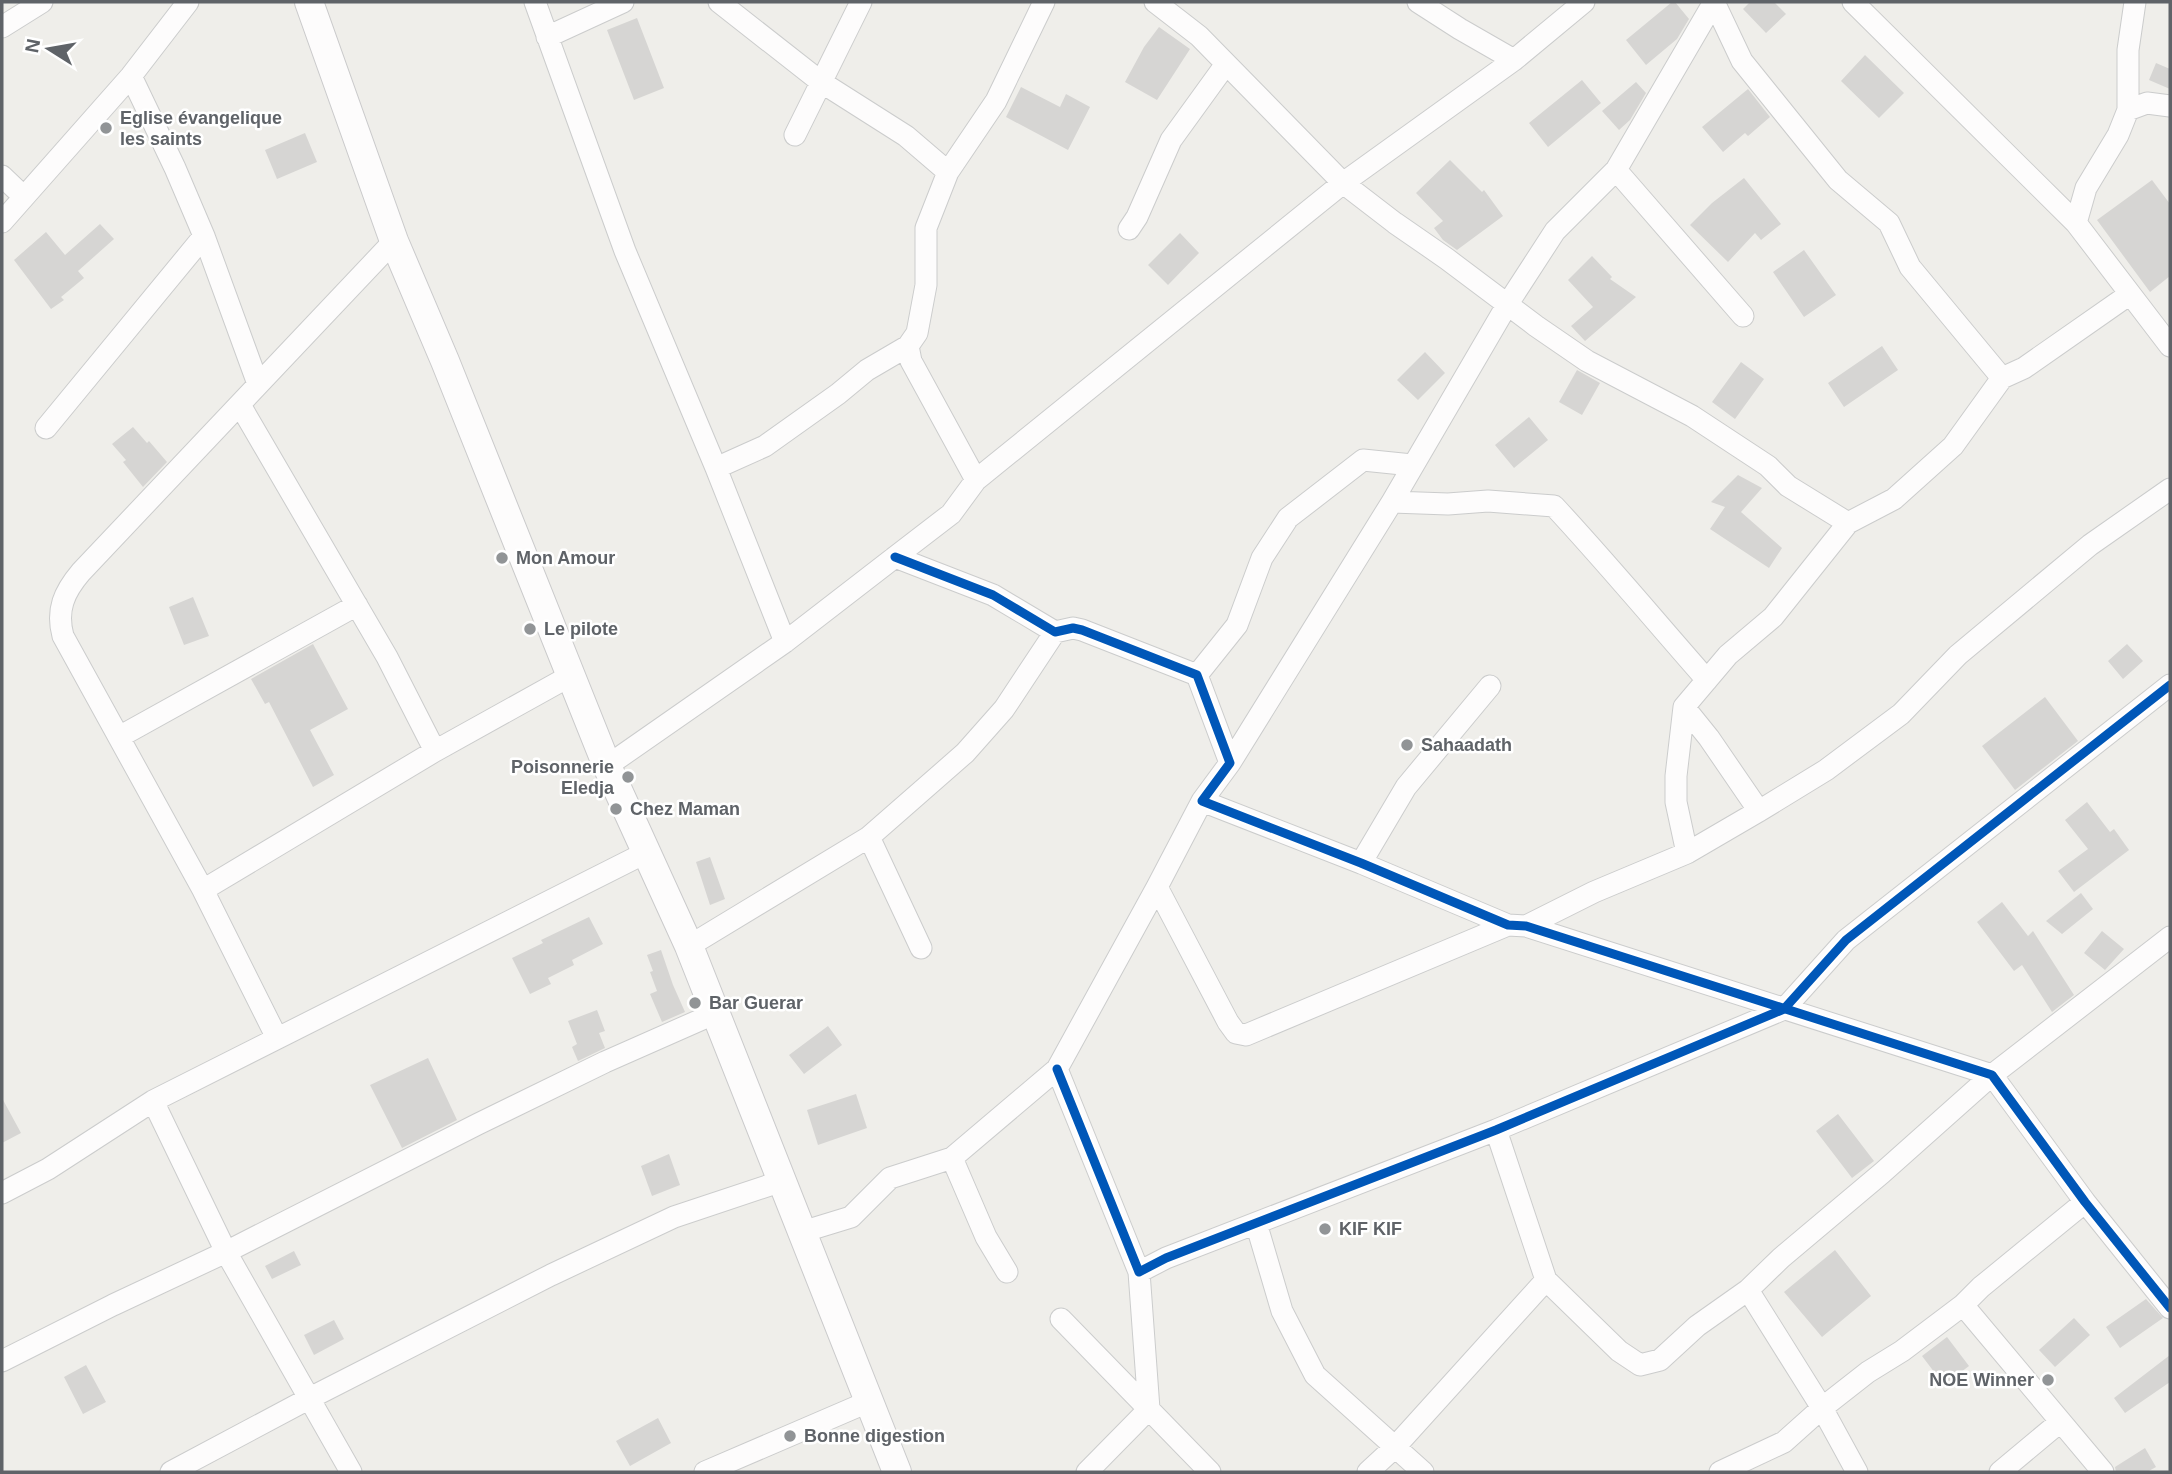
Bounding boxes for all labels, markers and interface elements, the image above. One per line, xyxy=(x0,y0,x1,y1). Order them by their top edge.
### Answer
north arrow xyxy=(14,14,84,84)
text: N xyxy=(21,37,44,55)
place label: Eglise évangelique les saints xyxy=(120,108,282,149)
marker: Eglise évangelique les saints xyxy=(98,120,114,136)
place label: Mon Amour xyxy=(516,548,615,568)
marker: Mon Amour xyxy=(494,550,510,566)
place label: Le pilote xyxy=(544,619,618,639)
marker: Le pilote xyxy=(522,621,538,637)
place label: Sahaadath xyxy=(1421,735,1512,755)
marker: Sahaadath xyxy=(1399,737,1415,753)
place label: Poisonnerie Eledja xyxy=(511,757,615,798)
marker: Poisonnerie Eledja xyxy=(620,769,636,785)
place label: Chez Maman xyxy=(630,799,740,819)
marker: Chez Maman xyxy=(608,801,624,817)
place label: Bar Guerar xyxy=(709,993,803,1013)
marker: Bar Guerar xyxy=(687,995,703,1011)
place label: KIF KIF xyxy=(1339,1219,1402,1239)
marker: KIF KIF xyxy=(1317,1221,1333,1237)
place label: NOE Winner xyxy=(1929,1370,2034,1390)
marker: NOE Winner xyxy=(2040,1372,2056,1388)
place label: Bonne digestion xyxy=(804,1426,945,1446)
marker: Bonne digestion xyxy=(782,1428,798,1444)

